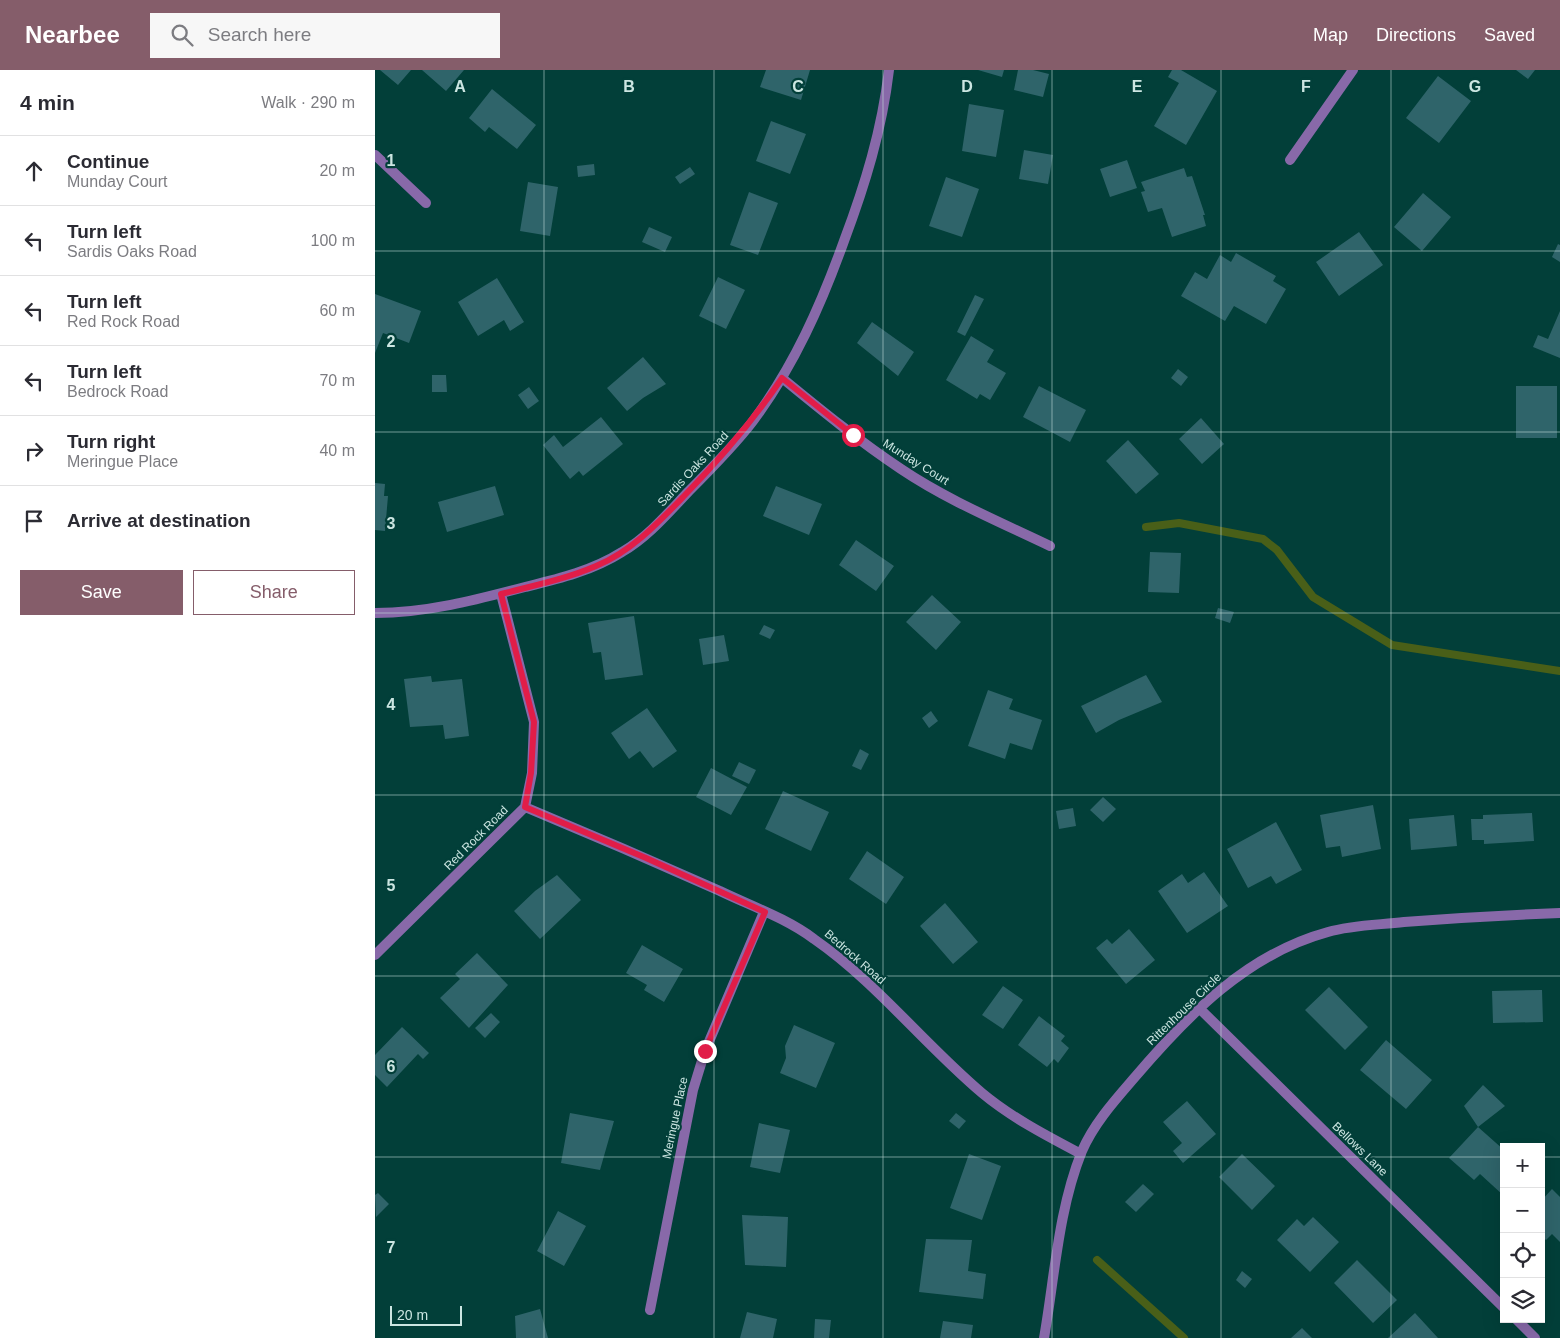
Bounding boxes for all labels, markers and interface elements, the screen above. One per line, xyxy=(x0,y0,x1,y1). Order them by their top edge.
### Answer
search box xyxy=(150,13,500,58)
text: Nearbee xyxy=(25,21,120,48)
icon: search xyxy=(168,21,196,49)
text: Search here xyxy=(208,24,311,45)
text: Map xyxy=(1313,25,1348,45)
text: Directions xyxy=(1376,25,1456,45)
text: Saved xyxy=(1484,25,1535,45)
text: A xyxy=(454,78,466,95)
text: B xyxy=(623,78,635,95)
text: C xyxy=(792,78,804,95)
text: D xyxy=(961,78,973,95)
text: E xyxy=(1132,78,1143,95)
text: F xyxy=(1301,78,1311,95)
text: G xyxy=(1469,78,1481,95)
text: 4 min xyxy=(20,91,75,114)
text: Walk · 290 m xyxy=(261,94,355,111)
text: Continue xyxy=(67,151,149,172)
text: 1 xyxy=(387,152,396,169)
icon: ahead xyxy=(20,157,48,185)
text: 20 m xyxy=(319,162,355,179)
text: Munday Court xyxy=(67,173,168,190)
text: Turn left xyxy=(67,221,142,242)
icon: left xyxy=(20,227,48,255)
text: 100 m xyxy=(311,232,355,249)
text: Sardis Oaks Road xyxy=(67,243,197,260)
text: Turn left xyxy=(67,291,142,312)
icon: left xyxy=(20,297,48,325)
text: 60 m xyxy=(319,302,355,319)
text: Red Rock Road xyxy=(67,313,180,330)
text: 2 xyxy=(387,333,396,350)
text: Turn left xyxy=(67,361,142,382)
icon: left xyxy=(20,367,48,395)
text: 70 m xyxy=(319,372,355,389)
text: Bedrock Road xyxy=(67,383,168,400)
route start xyxy=(842,424,865,447)
street label: Sardis Oaks Road xyxy=(655,429,731,509)
text: Turn right xyxy=(67,431,155,452)
street label: Munday Court xyxy=(880,436,952,488)
icon: right xyxy=(20,437,48,465)
text: 40 m xyxy=(319,442,355,459)
text: Meringue Place xyxy=(67,453,178,470)
icon: arrive xyxy=(20,507,48,535)
text: Arrive at destination xyxy=(67,510,251,531)
text: 3 xyxy=(387,515,396,532)
button: Save xyxy=(20,570,183,615)
button: Share xyxy=(193,570,355,615)
text: 4 xyxy=(387,696,396,713)
street label: Red Rock Road xyxy=(441,803,511,873)
text: 5 xyxy=(387,877,396,894)
street label: Bedrock Road xyxy=(822,927,888,987)
street label: Rittenhouse Circle xyxy=(1144,970,1224,1048)
route end xyxy=(694,1040,717,1063)
text: 6 xyxy=(387,1058,396,1075)
street label: Meringue Place xyxy=(659,1075,691,1160)
street label: Bellows Lane xyxy=(1329,1119,1391,1179)
map controls xyxy=(1500,1143,1545,1323)
button: + xyxy=(1500,1143,1545,1188)
button: − xyxy=(1500,1188,1545,1233)
button: locate xyxy=(1500,1233,1545,1278)
text: 7 xyxy=(387,1239,396,1256)
button: layers xyxy=(1500,1278,1545,1323)
scale bar xyxy=(390,1303,463,1326)
text: 20 m xyxy=(397,1307,428,1323)

